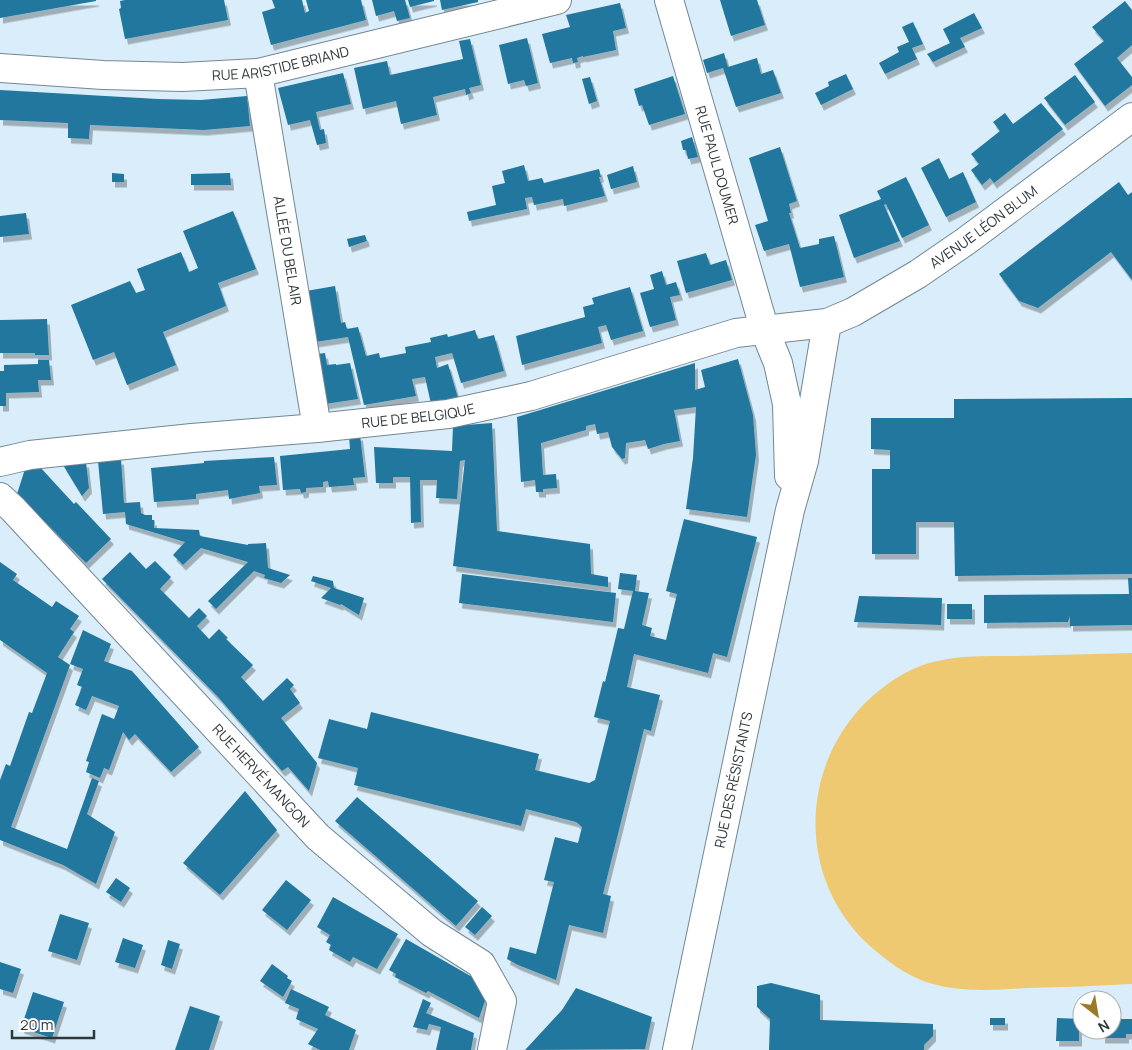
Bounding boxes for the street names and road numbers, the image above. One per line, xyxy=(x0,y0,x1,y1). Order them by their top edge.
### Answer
street label: RUE ARISTIDE BRIAND xyxy=(211,41,351,84)
street label: RUE PAUL DOUMER xyxy=(691,103,744,227)
street label: AVENUE LÉON BLUM xyxy=(926,181,1041,272)
street label: ALLÉE DU BEL AIR xyxy=(270,194,306,307)
street label: RUE DE BELGIQUE xyxy=(360,398,477,432)
street label: RUE DES RÉSISTANTS xyxy=(710,710,757,849)
street label: RUE HERVÉ MANGON xyxy=(209,720,314,831)

